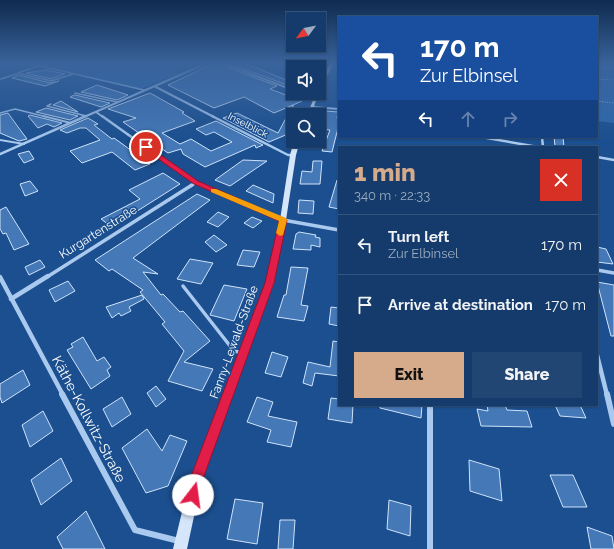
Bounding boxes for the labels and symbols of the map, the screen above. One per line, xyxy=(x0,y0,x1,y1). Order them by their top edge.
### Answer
north arrow xyxy=(286,12,326,52)
street label: Inselblick xyxy=(226,110,271,140)
pin xyxy=(129,130,163,164)
street label: Kurgartenstraße xyxy=(57,202,139,262)
street label: Fanny-Lewald-Straße xyxy=(207,284,261,400)
street label: Käthe-Kollwitz-Straße xyxy=(49,353,129,485)
position arrow xyxy=(172,474,214,516)

